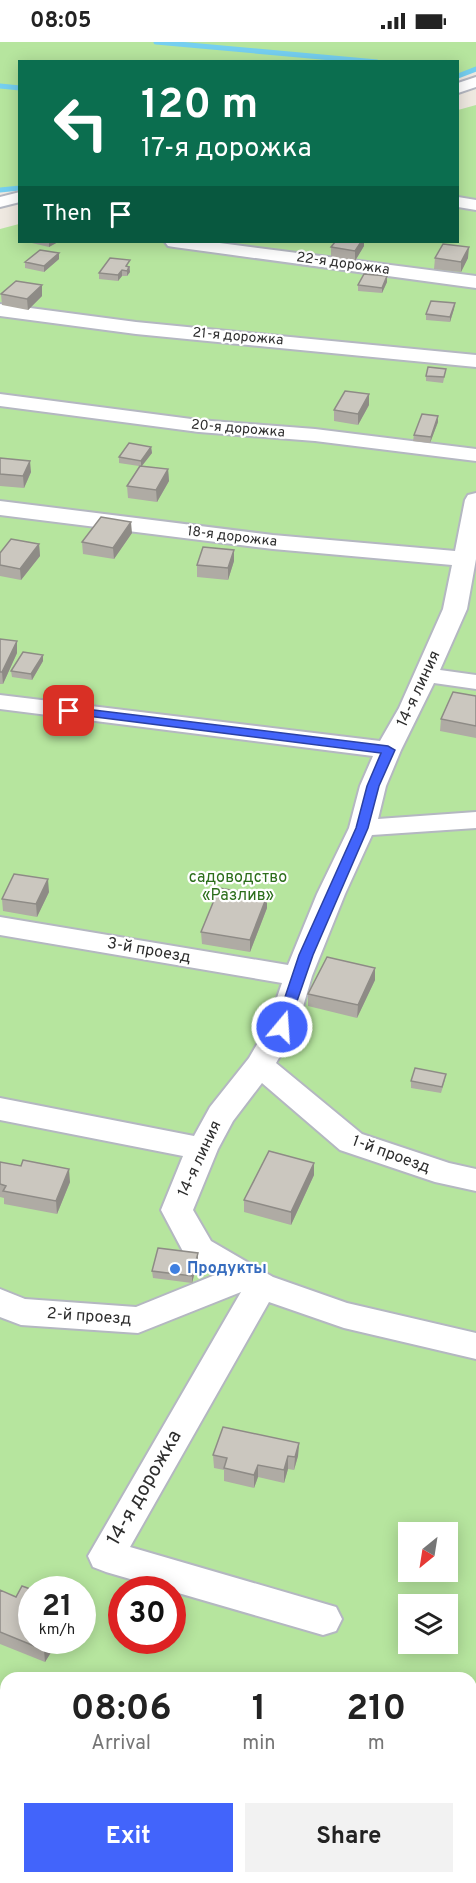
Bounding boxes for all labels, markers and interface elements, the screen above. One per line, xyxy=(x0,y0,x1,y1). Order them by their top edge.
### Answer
text: 08:05 xyxy=(30,8,92,35)
text: 120 m xyxy=(141,80,258,133)
icon: left xyxy=(42,84,120,162)
text: 17-я дорожка xyxy=(141,132,312,166)
icon: arrive xyxy=(104,198,137,231)
text: Then xyxy=(42,201,92,228)
street label: 22-я дорожка xyxy=(295,249,391,279)
street label: 21-я дорожка xyxy=(192,325,284,349)
street label: 20-я дорожка xyxy=(190,416,286,442)
street label: 18-я дорожка xyxy=(186,523,278,551)
street label: 14-я линия xyxy=(393,648,445,730)
pin xyxy=(43,685,94,736)
icon: arrive xyxy=(52,694,85,727)
park label: садоводство «Разлив» xyxy=(189,868,287,906)
street label: 3-й проезд xyxy=(106,934,192,968)
position arrow xyxy=(250,995,314,1059)
street label: 14-я линия xyxy=(174,1118,226,1200)
street label: 1-й проезд xyxy=(349,1132,433,1178)
place label: Продукты xyxy=(187,1259,267,1279)
marker: Продукты xyxy=(168,1262,182,1276)
street label: 2-й проезд xyxy=(46,1304,132,1330)
street label: 14-я дорожка xyxy=(101,1426,189,1550)
north arrow xyxy=(398,1522,458,1582)
map controls xyxy=(398,1522,458,1654)
speed limit sign: 30 xyxy=(108,1576,186,1654)
text: 21 xyxy=(42,1589,72,1626)
button: layers xyxy=(398,1594,458,1654)
text: km/h xyxy=(39,1621,75,1640)
text: 08:06 xyxy=(71,1687,172,1733)
text: 1 xyxy=(252,1687,266,1733)
text: 210 xyxy=(346,1687,406,1733)
text: Arrival xyxy=(91,1731,151,1757)
text: min xyxy=(242,1731,276,1757)
text: m xyxy=(368,1731,385,1757)
button: Exit xyxy=(24,1803,233,1872)
button: Share xyxy=(245,1803,453,1872)

